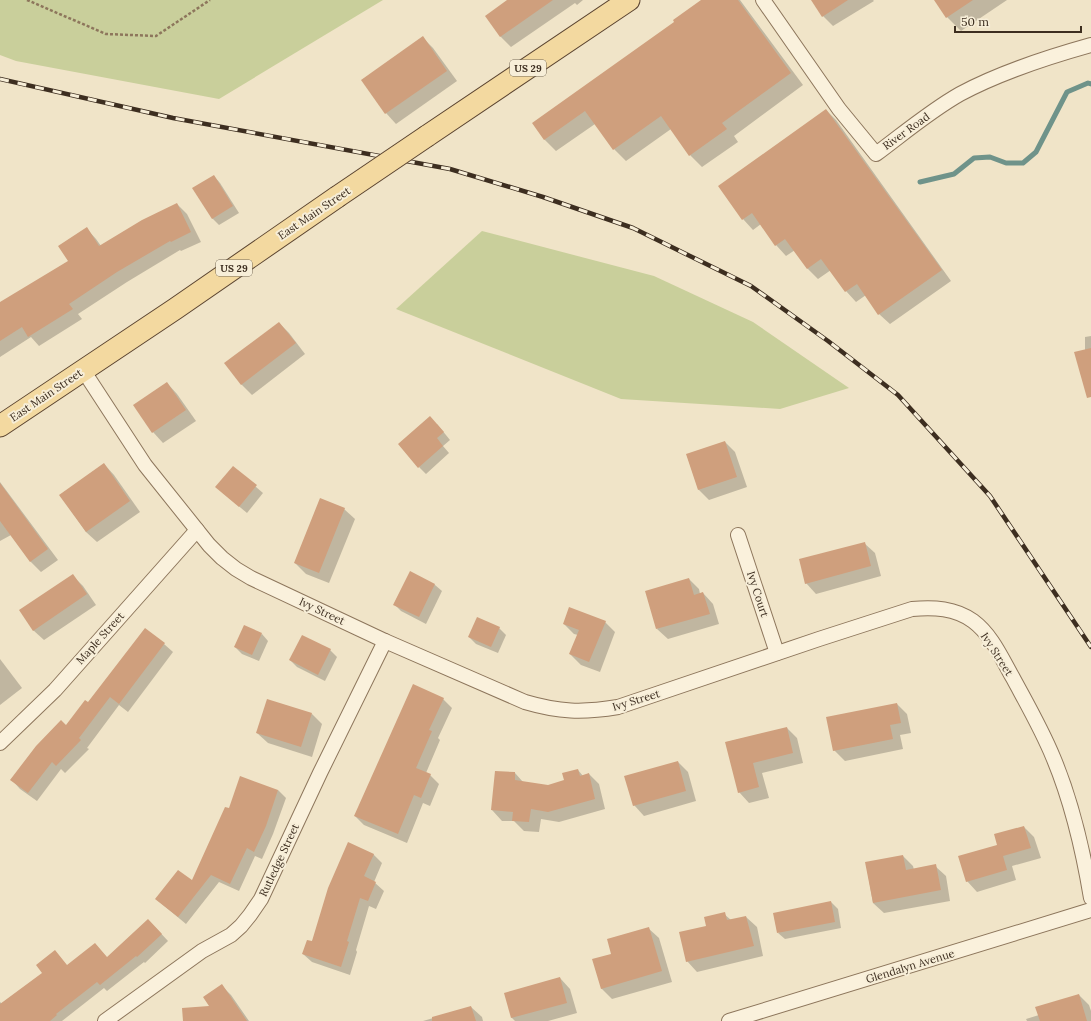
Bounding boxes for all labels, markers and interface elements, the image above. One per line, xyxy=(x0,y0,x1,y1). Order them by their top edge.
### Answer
scale bar xyxy=(955,8,1081,34)
text: 50 m xyxy=(961,14,989,29)
road number: US 29 xyxy=(510,60,546,76)
street label: River Road xyxy=(880,109,933,153)
street label: East Main Street xyxy=(275,183,354,242)
road number: US 29 xyxy=(216,260,252,276)
street label: East Main Street xyxy=(7,365,86,424)
street label: Ivy Court xyxy=(744,569,772,619)
street label: Ivy Street xyxy=(297,594,348,628)
street label: Maple Street xyxy=(73,608,128,667)
street label: Ivy Street xyxy=(978,630,1017,679)
street label: Ivy Street xyxy=(611,686,662,714)
street label: Rutledge Street xyxy=(256,820,302,899)
street label: Glendalyn Avenue xyxy=(864,946,956,986)

